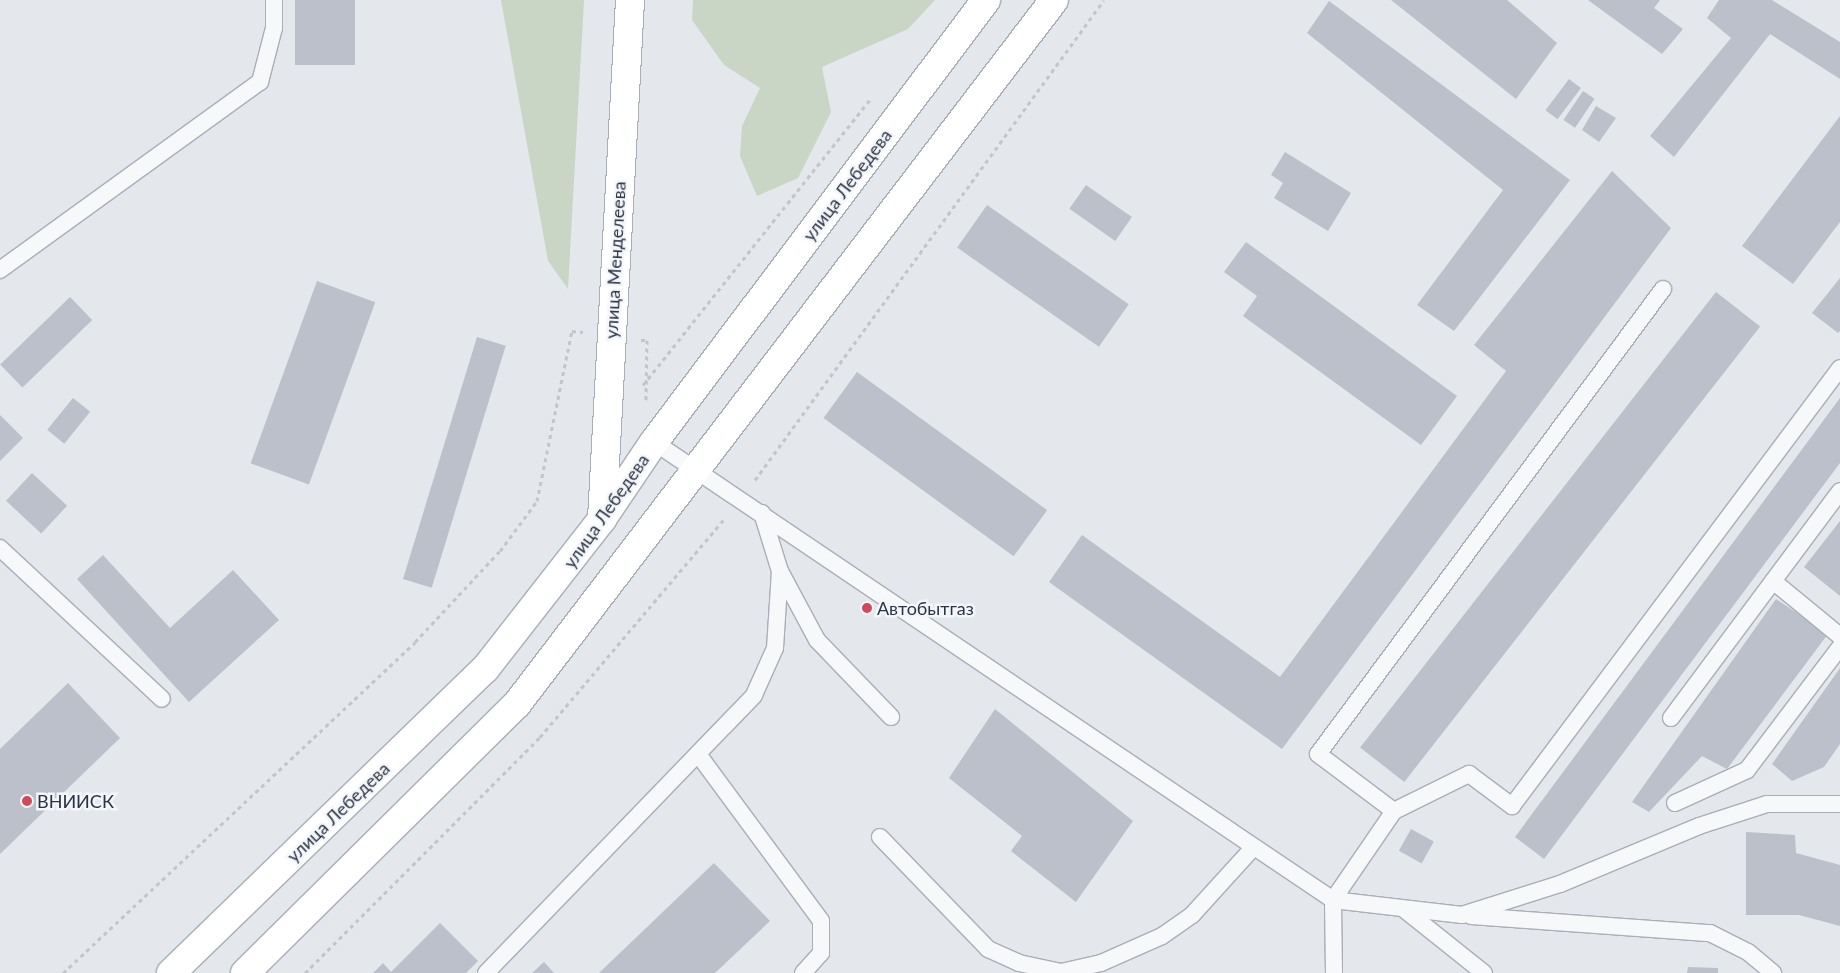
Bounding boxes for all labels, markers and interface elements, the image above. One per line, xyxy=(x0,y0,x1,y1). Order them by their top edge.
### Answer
street label: улица Лебедева xyxy=(798,125,896,245)
street label: улица Менделеева xyxy=(600,181,630,339)
street label: улица Лебедева xyxy=(559,450,653,572)
place label: Автобытгаз xyxy=(877,597,974,619)
marker: Автобытгаз xyxy=(861,602,873,614)
street label: улица Лебедева xyxy=(282,758,394,866)
place label: ВНИИСК xyxy=(37,790,114,812)
marker: ВНИИСК xyxy=(21,795,33,807)

